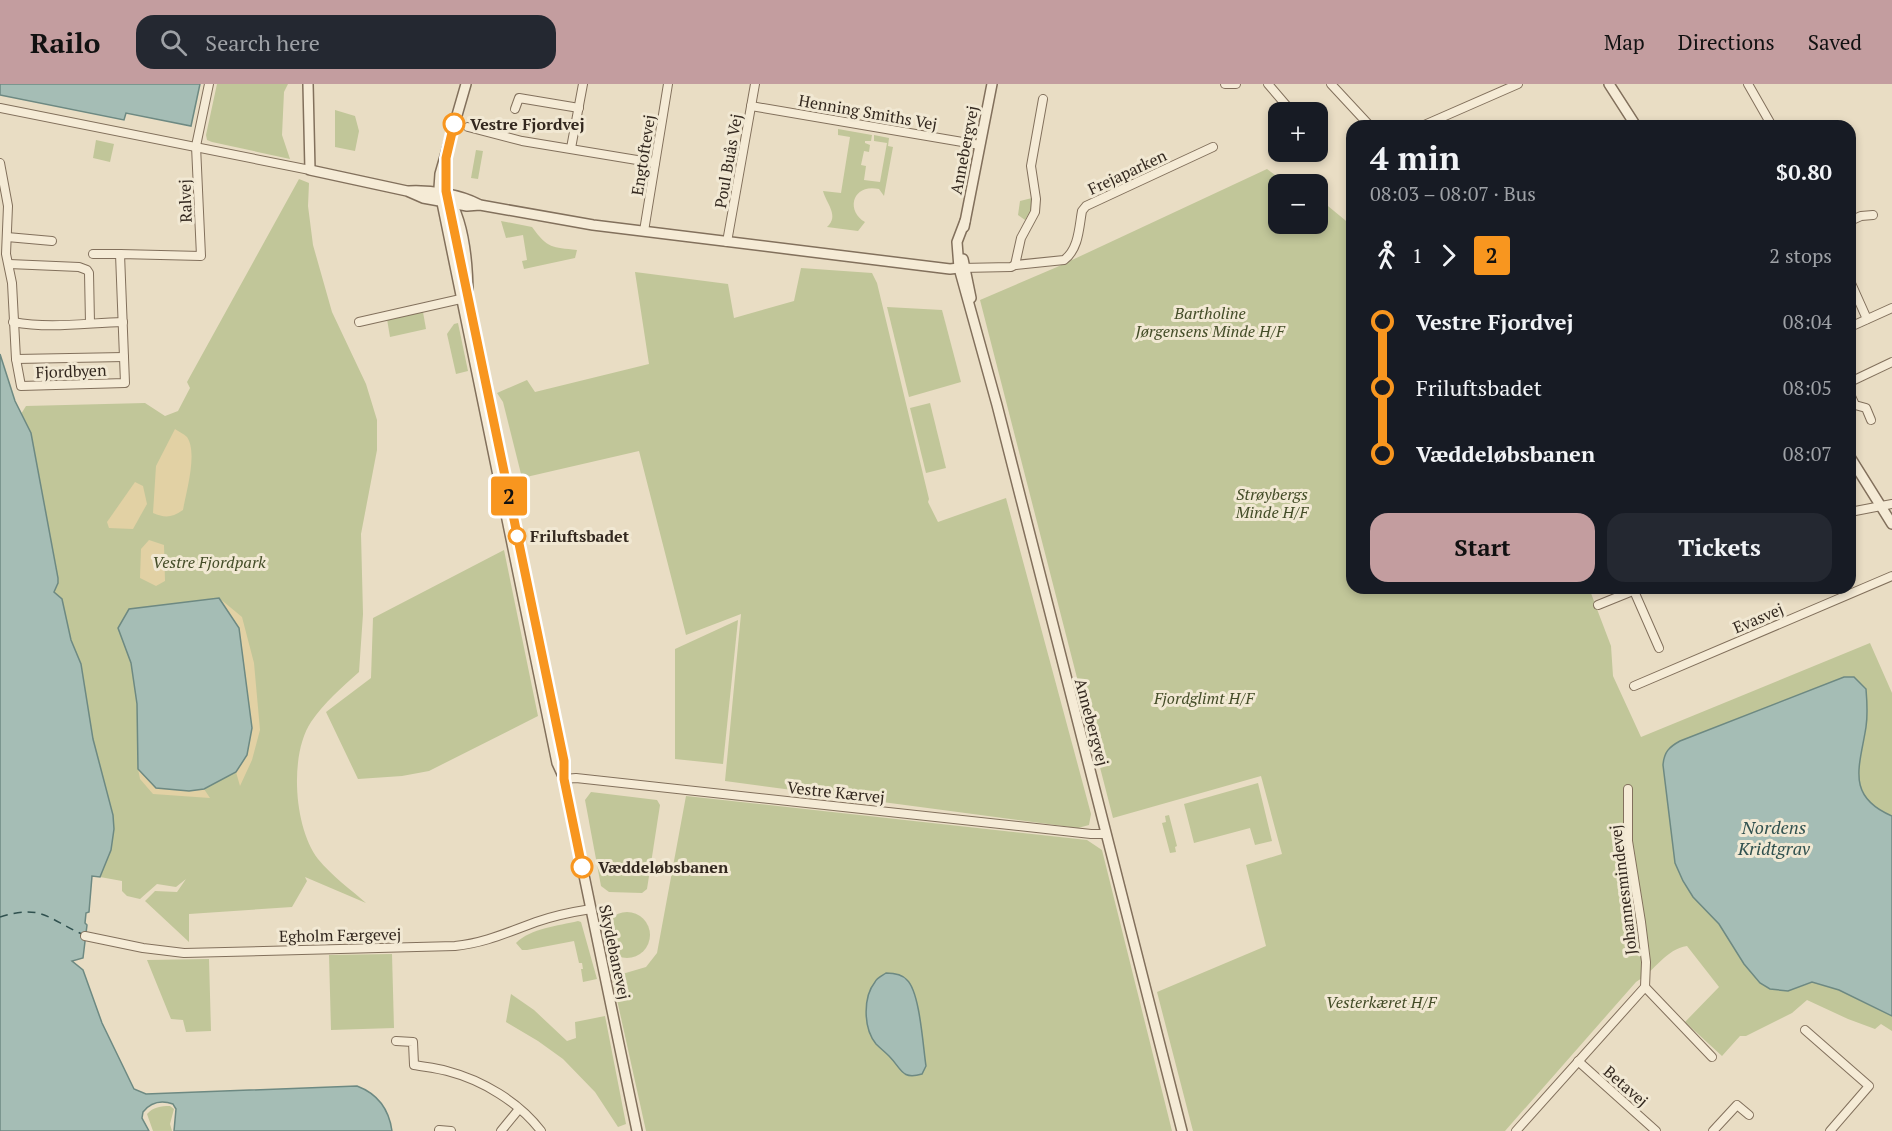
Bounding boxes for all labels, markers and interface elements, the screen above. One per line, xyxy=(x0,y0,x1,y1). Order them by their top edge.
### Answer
search box xyxy=(136,15,556,69)
text: Railo xyxy=(30,24,100,61)
icon: search xyxy=(157,26,190,59)
text: Search here xyxy=(205,28,320,57)
text: Map xyxy=(1604,28,1645,56)
text: Directions xyxy=(1678,28,1775,56)
text: Saved xyxy=(1808,28,1862,56)
street label: Henning Smiths Vej xyxy=(797,89,939,135)
map controls xyxy=(1268,102,1328,234)
button: + xyxy=(1268,102,1328,162)
street label: Annebergvej xyxy=(945,104,983,196)
street label: Poul Buås Vej xyxy=(709,112,747,210)
marker: Vestre Fjordvej xyxy=(443,113,465,135)
place label: Vestre Fjordvej xyxy=(470,113,585,135)
street label: Engtoftevej xyxy=(626,113,660,197)
text: 4 min xyxy=(1370,136,1460,179)
street label: Frejaparken xyxy=(1084,144,1170,200)
text: $0.80 xyxy=(1776,157,1832,186)
button: − xyxy=(1268,174,1328,234)
street label: Ralvej xyxy=(173,179,197,223)
text: 08:03 – 08:07 · Bus xyxy=(1370,180,1536,207)
icon: walk xyxy=(1370,239,1403,272)
icon: forward xyxy=(1432,239,1465,272)
text: 2 xyxy=(1486,241,1498,269)
text: 1 xyxy=(1412,242,1423,269)
text: 2 stops xyxy=(1769,242,1832,269)
park label: Bartholine Jørgensens Minde H/F xyxy=(1134,302,1286,342)
text: Vestre Fjordvej xyxy=(1416,307,1574,336)
text: 08:04 xyxy=(1783,308,1832,335)
street label: Fjordbyen xyxy=(35,359,107,383)
text: Friluftsbadet xyxy=(1416,373,1542,402)
text: 08:05 xyxy=(1783,374,1832,401)
text: Væddeløbsbanen xyxy=(1416,439,1595,468)
text: 08:07 xyxy=(1783,440,1832,467)
line badge: 2 xyxy=(490,476,528,516)
text: 2 xyxy=(503,482,515,510)
park label: Strøybergs Minde H/F xyxy=(1235,483,1310,523)
button: Start xyxy=(1370,513,1595,582)
button: Tickets xyxy=(1607,513,1832,582)
place label: Friluftsbadet xyxy=(530,525,630,547)
marker: Friluftsbadet xyxy=(508,527,526,545)
park label: Vestre Fjordpark xyxy=(152,551,266,573)
street label: Evasvej xyxy=(1729,598,1787,638)
street label: Annebergvej xyxy=(1070,676,1114,768)
park label: Fjordglimt H/F xyxy=(1153,687,1256,709)
street label: Vestre Kærvej xyxy=(786,776,886,808)
water label: Nordens Kridtgrav xyxy=(1737,815,1811,860)
street label: Johannesmindevej xyxy=(1604,824,1642,956)
marker: Væddeløbsbanen xyxy=(571,856,593,878)
place label: Væddeløbsbanen xyxy=(598,856,729,878)
street label: Skydebanevej xyxy=(594,903,636,1001)
street label: Egholm Færgevej xyxy=(279,923,401,947)
park label: Vesterkæret H/F xyxy=(1326,991,1438,1013)
street label: Betavej xyxy=(1599,1061,1653,1111)

